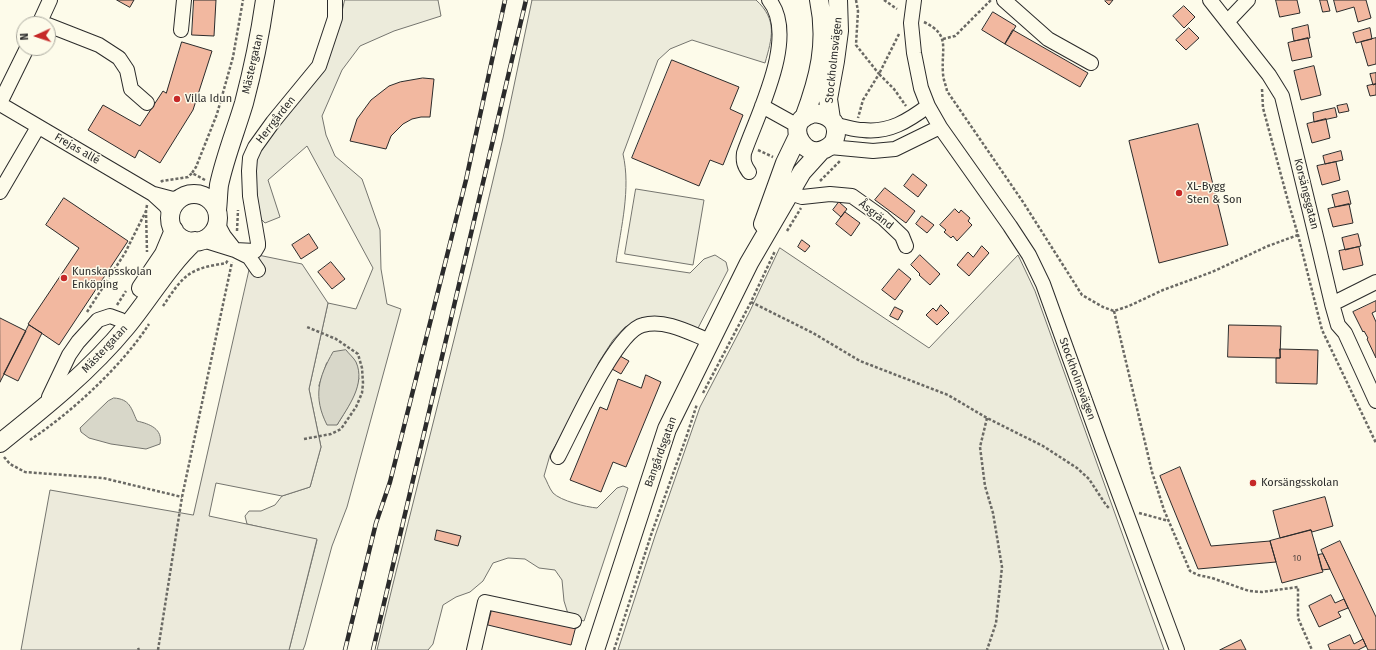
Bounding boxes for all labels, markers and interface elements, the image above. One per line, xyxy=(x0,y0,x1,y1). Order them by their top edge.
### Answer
north arrow xyxy=(16,16,56,56)
street label: Stockholmsvägen xyxy=(823,16,845,104)
text: N xyxy=(18,33,31,41)
street label: Mästergatan xyxy=(240,33,266,95)
place label: Villa Idun xyxy=(185,92,232,106)
marker: Villa Idun xyxy=(172,94,182,104)
street label: Herrgården xyxy=(253,94,299,146)
street label: Frejas allé xyxy=(52,131,102,167)
street label: Korsängsgatan xyxy=(1291,157,1321,231)
place label: XL-Bygg Sten & Son xyxy=(1187,180,1242,206)
marker: XL-Bygg Sten & Son xyxy=(1174,188,1184,198)
street label: Åsgränd xyxy=(856,197,896,233)
place label: Kunskapsskolan Enköping xyxy=(72,265,152,291)
marker: Kunskapsskolan Enköping xyxy=(59,273,69,283)
street label: Mästergatan xyxy=(79,322,131,376)
street label: Stockholmsvägen xyxy=(1056,336,1098,422)
street label: Bangårdsgatan xyxy=(642,415,680,489)
place label: Korsängsskolan xyxy=(1261,476,1339,490)
marker: Korsängsskolan xyxy=(1248,478,1258,488)
house number: 10 xyxy=(1293,553,1301,563)

